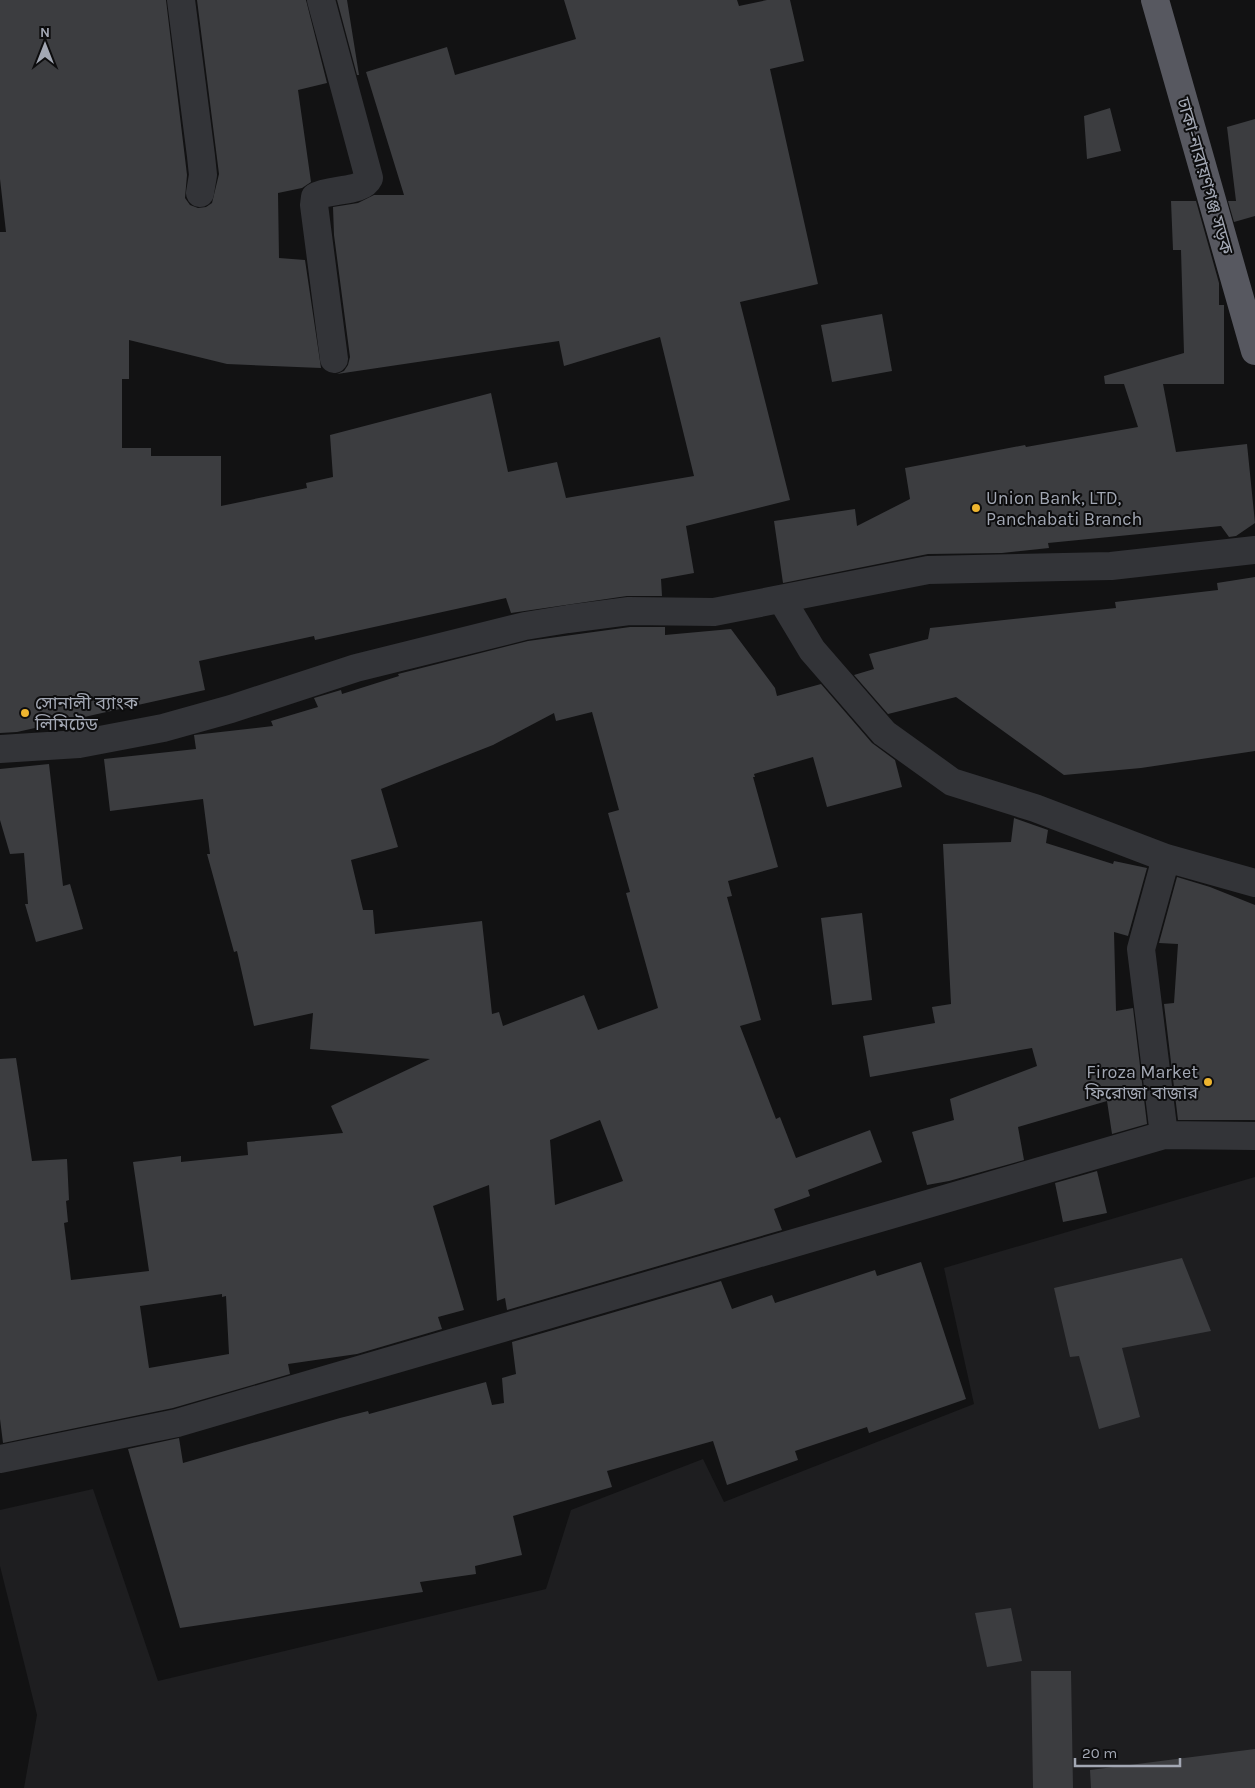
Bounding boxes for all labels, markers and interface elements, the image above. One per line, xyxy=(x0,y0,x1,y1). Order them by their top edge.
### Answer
north arrow xyxy=(20,20,70,70)
text: N xyxy=(40,24,50,41)
street label: ঢাকা-নারায়ণগঞ্জ সড়ক xyxy=(1172,94,1238,257)
place label: Union Bank, LTD, Panchabati Branch xyxy=(986,487,1142,530)
marker: Union Bank, LTD, Panchabati Branch xyxy=(970,502,982,514)
place label: সোনালী ব্যাংক লিমিটেড xyxy=(34,692,139,735)
marker: সোনালী ব্যাংক লিমিটেড xyxy=(19,707,31,719)
place label: Firoza Market ফিরোজা বাজার xyxy=(1084,1061,1198,1104)
marker: Firoza Market ফিরোজা বাজার xyxy=(1202,1076,1214,1088)
scale bar xyxy=(1075,1736,1180,1768)
text: 20 m xyxy=(1082,1744,1117,1762)

